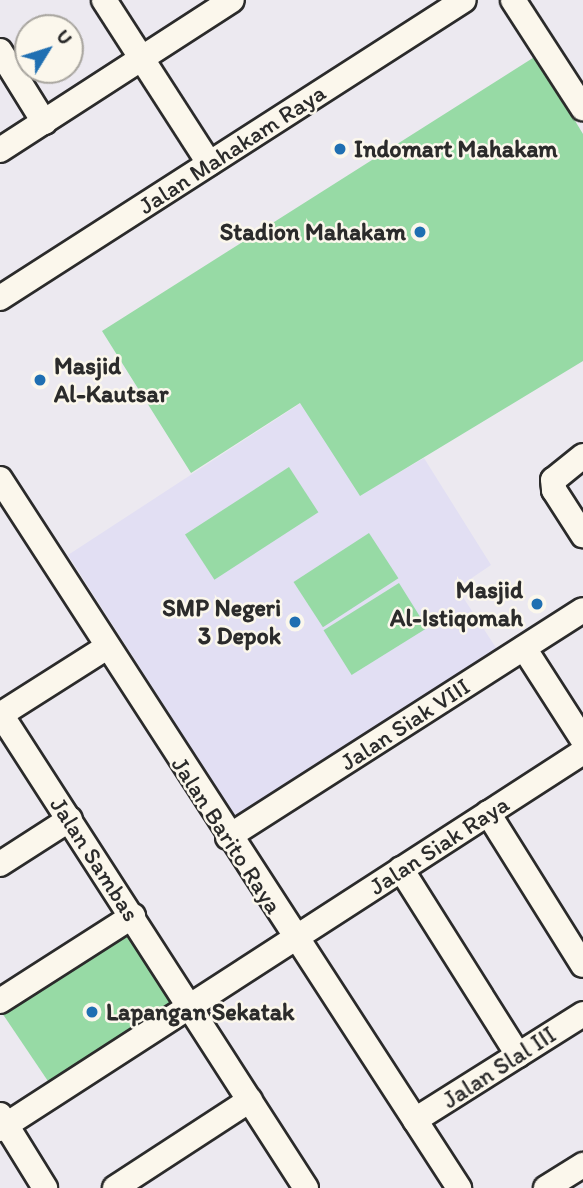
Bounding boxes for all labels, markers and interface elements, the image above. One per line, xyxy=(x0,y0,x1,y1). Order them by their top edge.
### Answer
north arrow xyxy=(14,14,84,84)
text: U xyxy=(51,25,77,49)
street label: Jalan Mahakam Raya xyxy=(133,78,331,220)
place label: Indomart Mahakam xyxy=(354,135,559,163)
marker: Indomart Mahakam xyxy=(332,141,348,157)
place label: Stadion Mahakam xyxy=(220,218,406,246)
marker: Stadion Mahakam xyxy=(412,224,428,240)
place label: Masjid Al-Kautsar xyxy=(54,352,168,408)
marker: Masjid Al-Kautsar xyxy=(32,372,48,388)
place label: Masjid Al-Istiqomah xyxy=(390,576,523,632)
place label: SMP Negeri 3 Depok xyxy=(162,594,281,650)
marker: Masjid Al-Istiqomah xyxy=(529,596,545,612)
marker: SMP Negeri 3 Depok xyxy=(287,614,303,630)
street label: Jalan Siak VIII xyxy=(335,672,475,776)
street label: Jalan Barito Raya xyxy=(166,751,288,919)
street label: Jalan Siak Raya xyxy=(364,789,514,901)
street label: Jalan Sambas xyxy=(44,792,146,926)
place label: Lapangan Sekatak xyxy=(106,998,295,1026)
marker: Lapangan Sekatak xyxy=(84,1004,100,1020)
street label: Jalan Slal III xyxy=(437,1020,561,1114)

